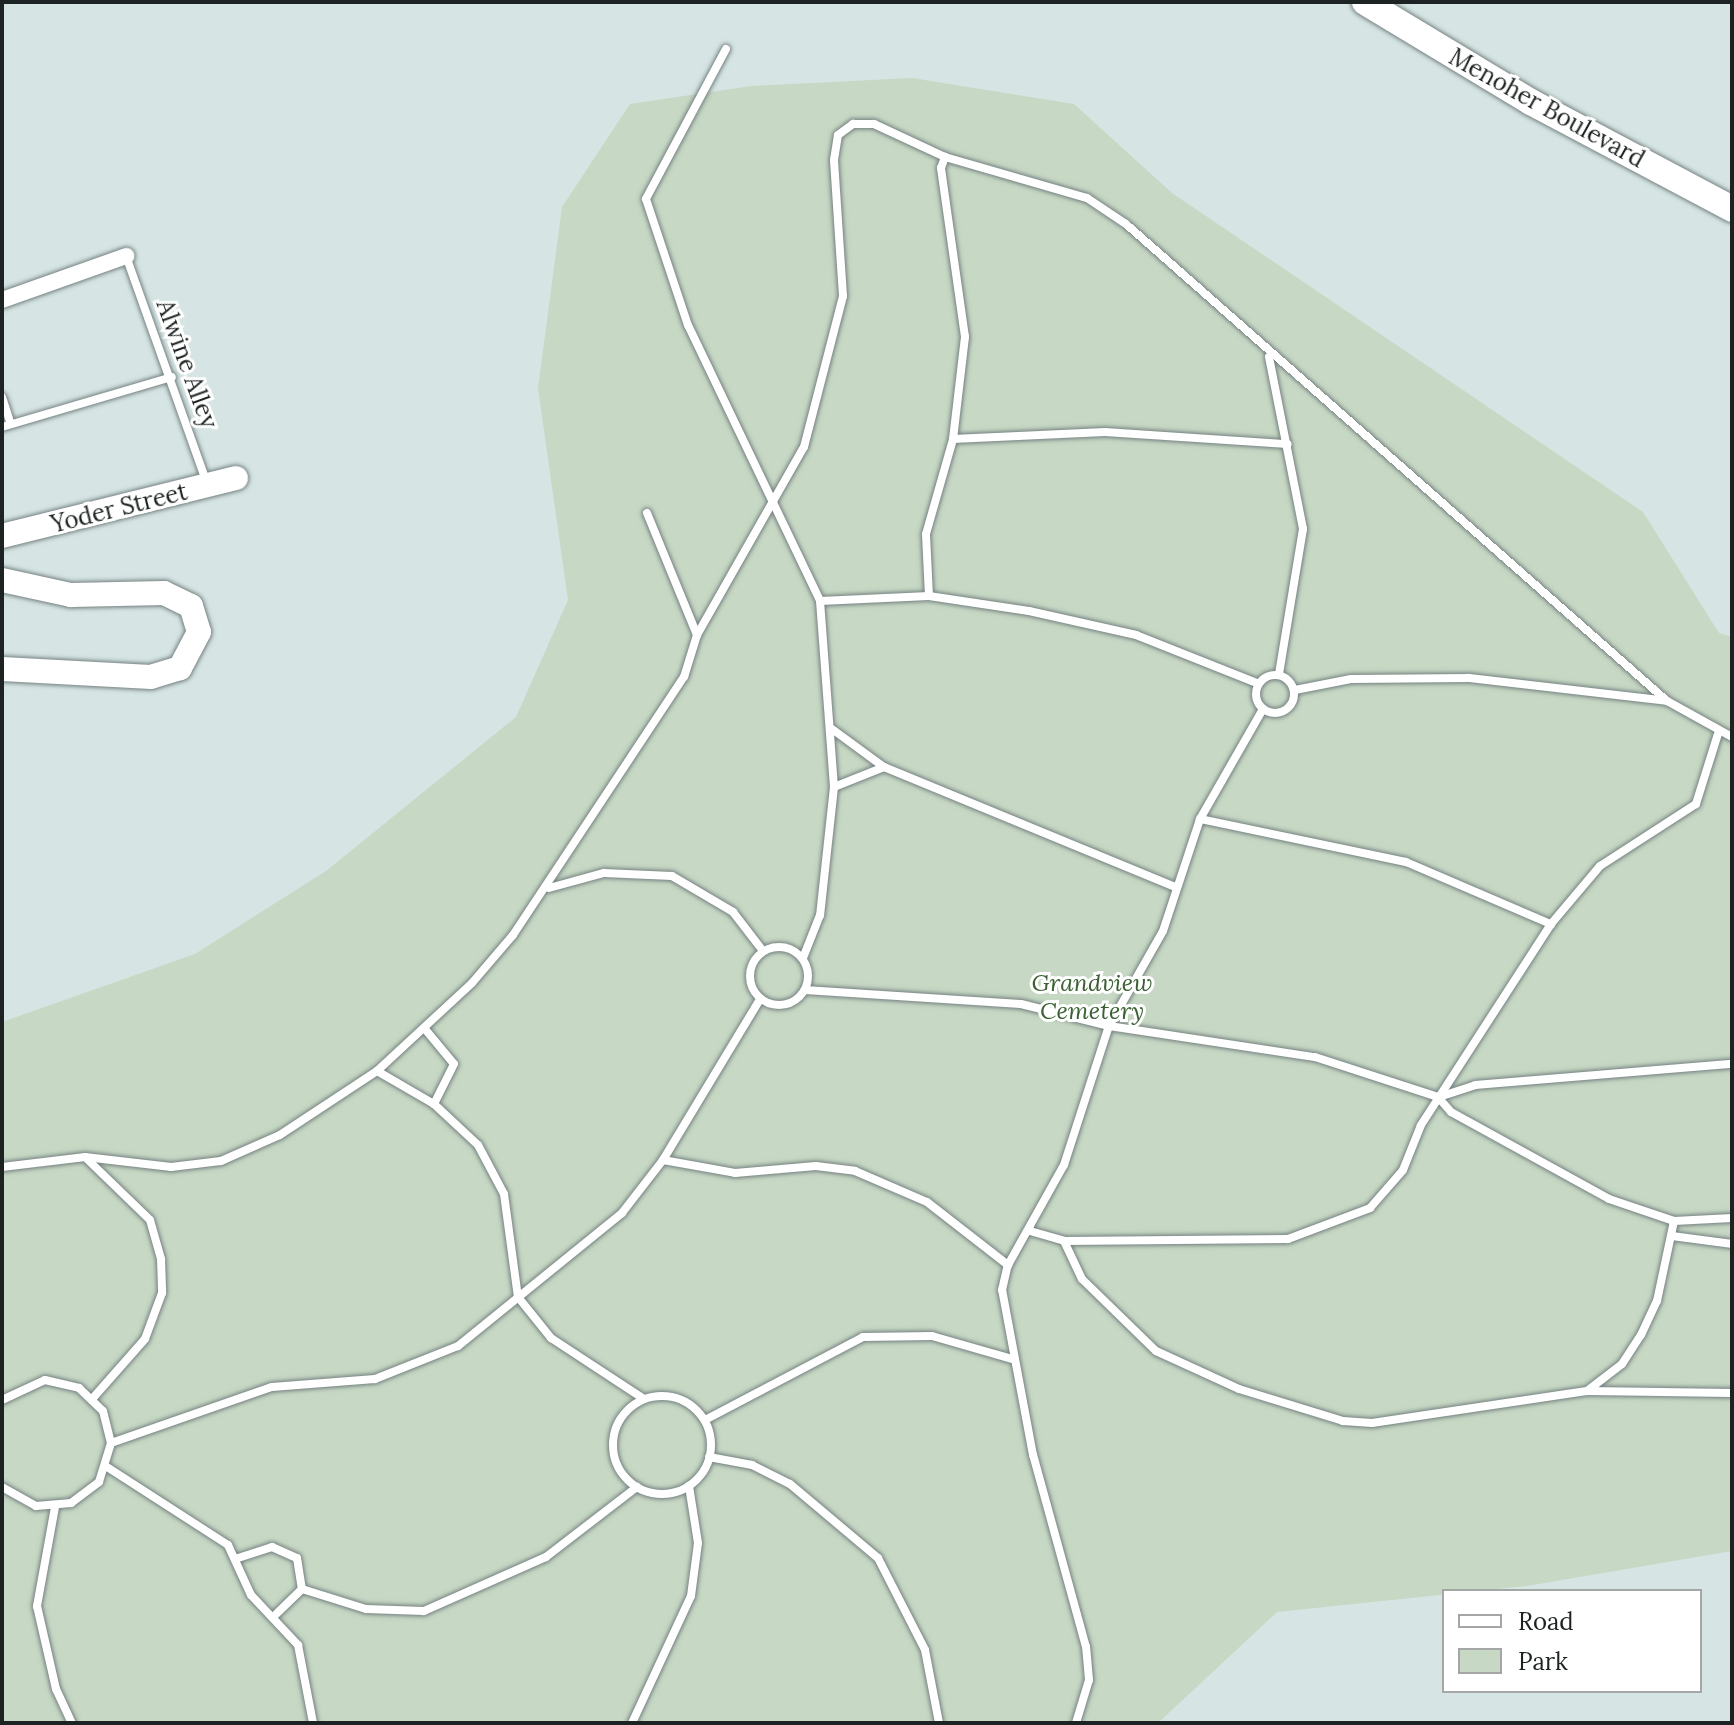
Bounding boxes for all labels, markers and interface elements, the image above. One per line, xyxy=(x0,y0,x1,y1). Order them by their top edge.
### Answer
street label: Menoher Boulevard xyxy=(1444,42,1650,174)
street label: Alwine Alley xyxy=(150,296,224,432)
street label: Yoder Street xyxy=(48,477,190,539)
park label: Grandview Cemetery xyxy=(1032,969,1152,1025)
legend xyxy=(1442,1589,1702,1693)
text: Road xyxy=(1518,1606,1574,1637)
text: Park xyxy=(1518,1646,1568,1677)

